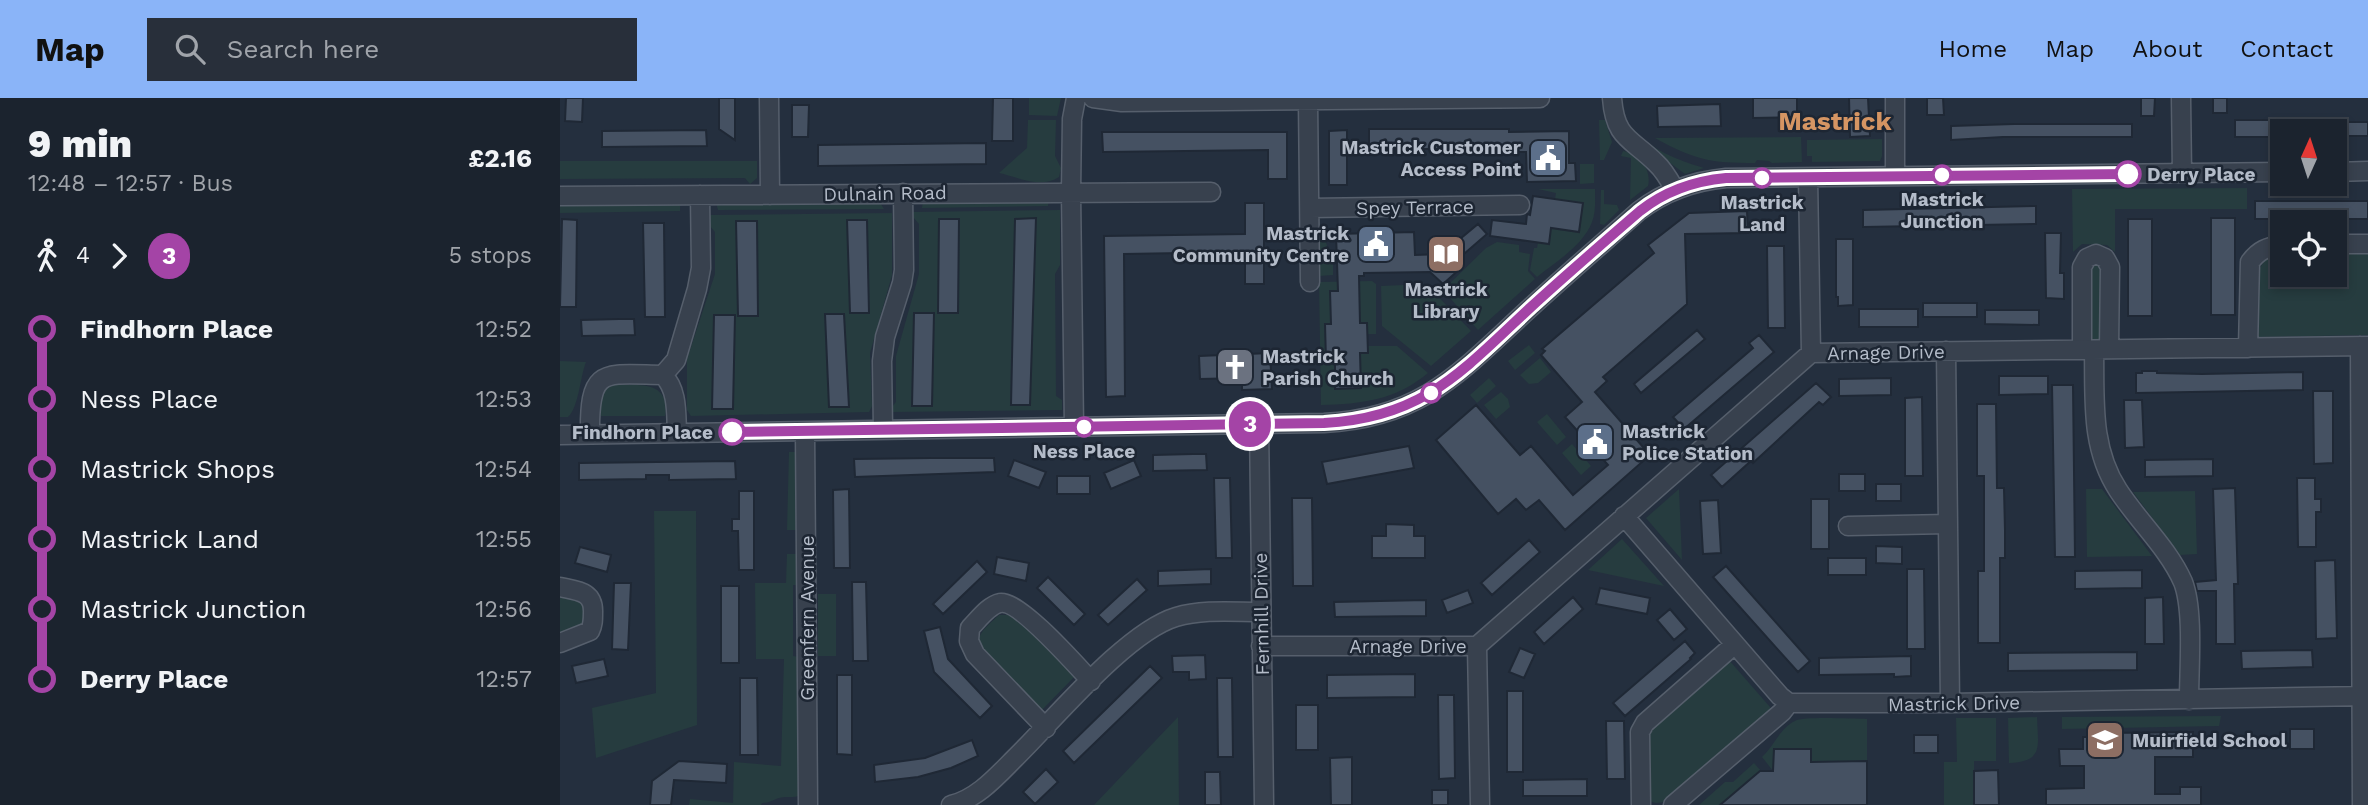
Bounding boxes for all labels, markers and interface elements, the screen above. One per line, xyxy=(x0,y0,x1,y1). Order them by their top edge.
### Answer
search box xyxy=(147,18,637,81)
text: Map xyxy=(35,30,105,69)
icon: search xyxy=(171,30,209,68)
text: Search here xyxy=(227,34,379,64)
text: Home xyxy=(1939,35,2007,63)
text: Map xyxy=(2045,35,2094,63)
text: About xyxy=(2132,35,2202,63)
text: Contact xyxy=(2240,35,2333,63)
district label: Mastrick xyxy=(1778,106,1893,136)
north arrow xyxy=(2270,119,2347,196)
map controls xyxy=(2270,119,2347,287)
text: 9 min xyxy=(28,122,132,166)
place label: Mastrick Customer Access Point xyxy=(1341,136,1522,181)
public building icon: Mastrick Customer Access Point xyxy=(1527,137,1569,179)
text: £2.16 xyxy=(468,143,532,173)
marker: Derry Place xyxy=(2115,161,2141,187)
place label: Derry Place xyxy=(2147,163,2255,186)
marker: Mastrick Junction xyxy=(1932,165,1952,185)
marker: Mastrick Land xyxy=(1752,168,1772,188)
text: 12:48 – 12:57 · Bus xyxy=(28,170,233,197)
street label: Dulnain Road xyxy=(823,181,947,206)
place label: Mastrick Junction xyxy=(1901,188,1984,233)
place label: Mastrick Land xyxy=(1721,191,1804,236)
street label: Spey Terrace xyxy=(1356,195,1474,220)
button: locate xyxy=(2270,210,2347,287)
place label: Mastrick Community Centre xyxy=(1173,222,1349,267)
public building icon: Mastrick Community Centre xyxy=(1355,223,1397,265)
library icon: Mastrick Library xyxy=(1425,233,1467,275)
icon: walk xyxy=(28,237,66,275)
icon: forward xyxy=(100,237,138,275)
text: 4 xyxy=(76,242,90,269)
text: 3 xyxy=(162,242,176,270)
text: 5 stops xyxy=(449,242,532,269)
place label: Mastrick Library xyxy=(1405,278,1488,323)
text: Findhorn Place xyxy=(80,314,273,344)
text: 12:52 xyxy=(476,316,532,343)
street label: Arnage Drive xyxy=(1827,340,1945,365)
place label: Mastrick Parish Church xyxy=(1262,345,1394,390)
church icon: Mastrick Parish Church xyxy=(1214,346,1256,388)
unlabelled marker xyxy=(1421,383,1441,403)
text: Ness Place xyxy=(80,384,218,414)
text: 12:53 xyxy=(476,386,532,413)
line badge: 3 xyxy=(1227,401,1273,447)
text: 3 xyxy=(1243,410,1257,438)
marker: Ness Place xyxy=(1074,417,1094,437)
marker: Findhorn Place xyxy=(719,419,745,445)
place label: Mastrick Police Station xyxy=(1622,420,1753,465)
place label: Findhorn Place xyxy=(572,421,713,444)
public building icon: Mastrick Police Station xyxy=(1574,421,1616,463)
place label: Ness Place xyxy=(1033,440,1135,463)
text: Mastrick Shops xyxy=(80,454,275,484)
text: 12:54 xyxy=(475,456,532,483)
text: Mastrick Land xyxy=(80,524,259,554)
text: 12:55 xyxy=(476,526,532,553)
street label: Greenfern Avenue xyxy=(796,535,819,701)
street label: Fernhill Drive xyxy=(1249,553,1274,675)
text: Mastrick Junction xyxy=(80,594,307,624)
text: 12:56 xyxy=(475,596,532,623)
street label: Arnage Drive xyxy=(1349,635,1467,658)
text: Derry Place xyxy=(80,664,228,694)
text: 12:57 xyxy=(477,666,532,693)
street label: Mastrick Drive xyxy=(1888,691,2020,716)
school or university icon: Muirfield School xyxy=(2084,719,2126,761)
place label: Muirfield School xyxy=(2132,729,2287,752)

